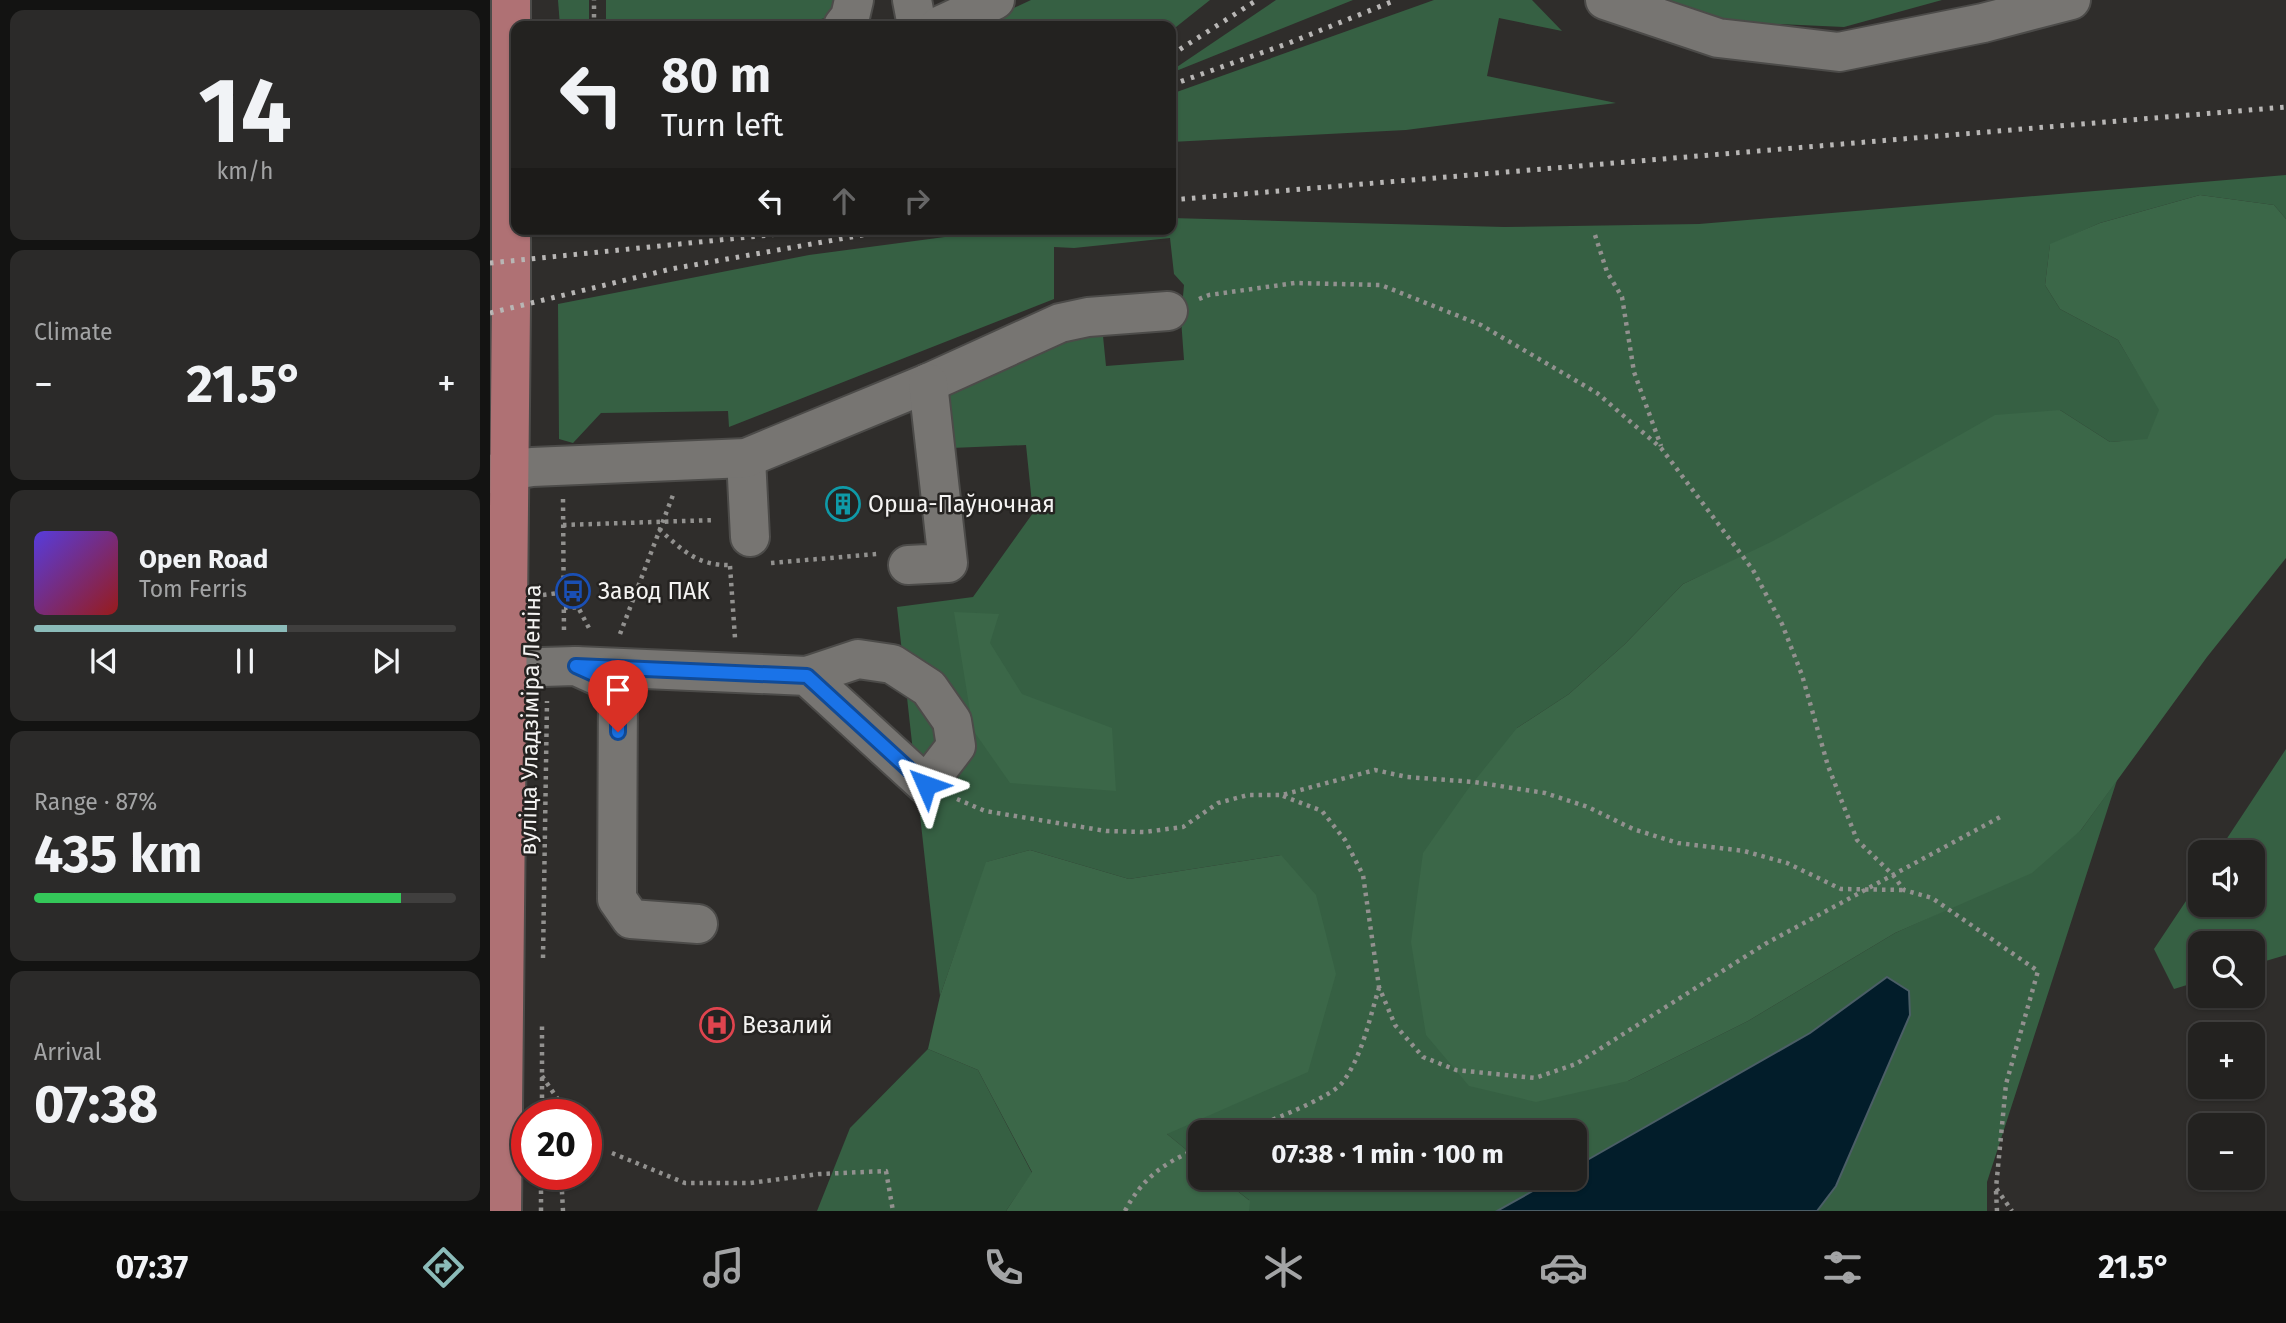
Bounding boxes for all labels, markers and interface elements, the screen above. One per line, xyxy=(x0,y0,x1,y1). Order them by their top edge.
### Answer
text: 80 m xyxy=(661,46,771,105)
icon: left xyxy=(546,49,637,140)
text: 14 xyxy=(198,57,292,166)
text: Turn left xyxy=(661,106,783,144)
text: km/h xyxy=(217,157,273,185)
icon: left xyxy=(752,182,790,220)
icon: ahead xyxy=(825,182,863,220)
icon: right xyxy=(898,182,936,220)
text: Climate xyxy=(34,318,113,346)
text: 21.5° xyxy=(186,353,304,416)
text: − xyxy=(34,361,53,407)
text: + xyxy=(437,361,456,407)
building icon: Орша-Паўночная xyxy=(824,485,862,523)
place label: Орша-Паўночная xyxy=(868,490,1055,518)
text: Open Road xyxy=(139,544,268,575)
bus stop icon: Завод ПАК xyxy=(554,572,592,610)
text: Tom Ferris xyxy=(139,575,247,603)
place label: Завод ПАК xyxy=(598,577,710,605)
street label: вуліца Уладзіміра Леніна xyxy=(514,584,546,856)
icon: previous xyxy=(85,642,123,680)
icon: pause xyxy=(226,642,264,680)
icon: next xyxy=(367,642,405,680)
pin xyxy=(588,660,648,732)
icon: arrive xyxy=(599,671,637,709)
position arrow xyxy=(889,748,963,822)
text: Range · 87% xyxy=(34,788,157,816)
text: 435 km xyxy=(34,823,202,886)
map controls xyxy=(2188,840,2265,1190)
button: sound xyxy=(2188,840,2265,917)
button: search xyxy=(2188,931,2265,1008)
hospital icon: Везалий xyxy=(698,1006,736,1044)
place label: Везалий xyxy=(742,1011,833,1039)
button: + xyxy=(2188,1022,2265,1099)
text: Arrival xyxy=(34,1038,101,1066)
text: 07:38 xyxy=(34,1073,158,1136)
speed limit sign: 20 xyxy=(511,1099,602,1190)
button: − xyxy=(2188,1113,2265,1190)
text: 07:38 · 1 min · 100 m xyxy=(1271,1139,1504,1170)
icon: directions xyxy=(419,1243,468,1292)
icon: music xyxy=(699,1243,748,1292)
icon: phone xyxy=(979,1243,1028,1292)
icon: climate xyxy=(1259,1243,1308,1292)
icon: car xyxy=(1539,1243,1588,1292)
icon: filters xyxy=(1818,1243,1867,1292)
text: 07:37 xyxy=(115,1248,188,1286)
text: 21.5° xyxy=(2098,1248,2170,1286)

